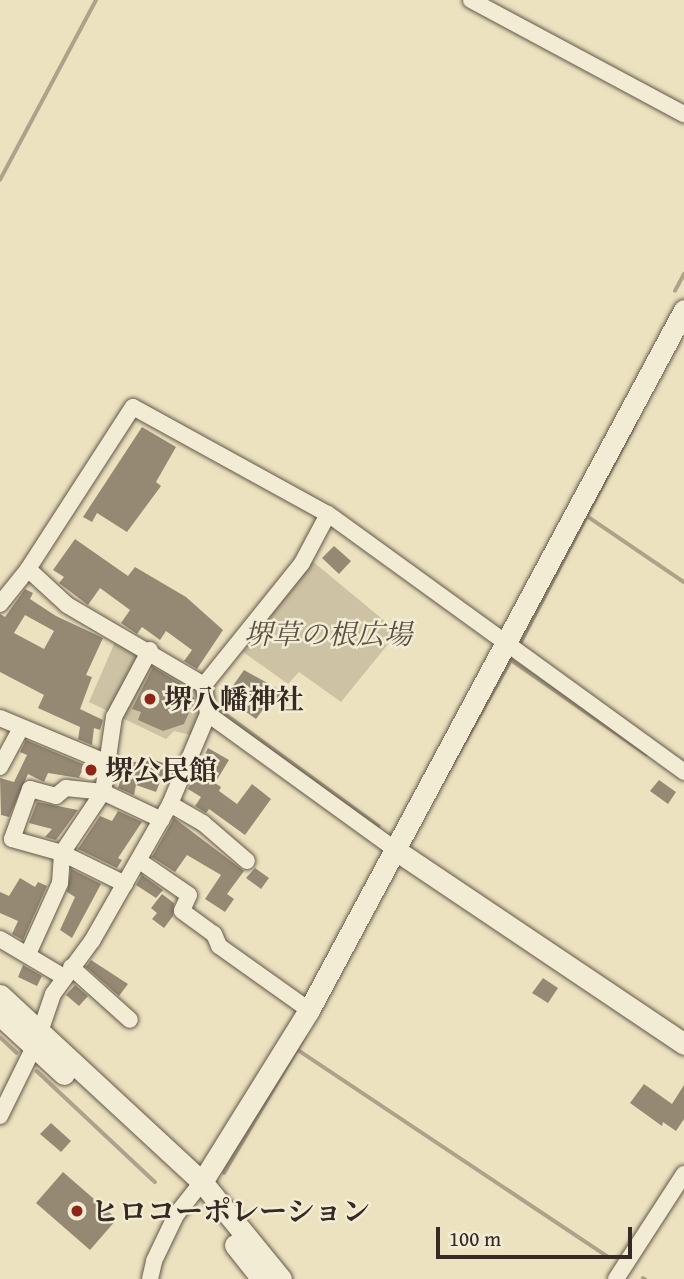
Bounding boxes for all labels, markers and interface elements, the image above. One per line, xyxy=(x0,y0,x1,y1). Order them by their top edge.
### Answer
park label: 堺草の根広場 xyxy=(244,617,412,651)
place label: 堺八幡神社 xyxy=(164,682,304,716)
marker: 堺八幡神社 xyxy=(142,691,158,707)
place label: 堺公民館 xyxy=(105,753,217,787)
marker: 堺公民館 xyxy=(83,762,99,778)
place label: ヒロコーポレーション xyxy=(91,1194,371,1228)
marker: ヒロコーポレーション xyxy=(69,1203,85,1219)
scale bar xyxy=(439,1212,635,1256)
text: 100 m xyxy=(449,1223,501,1254)

